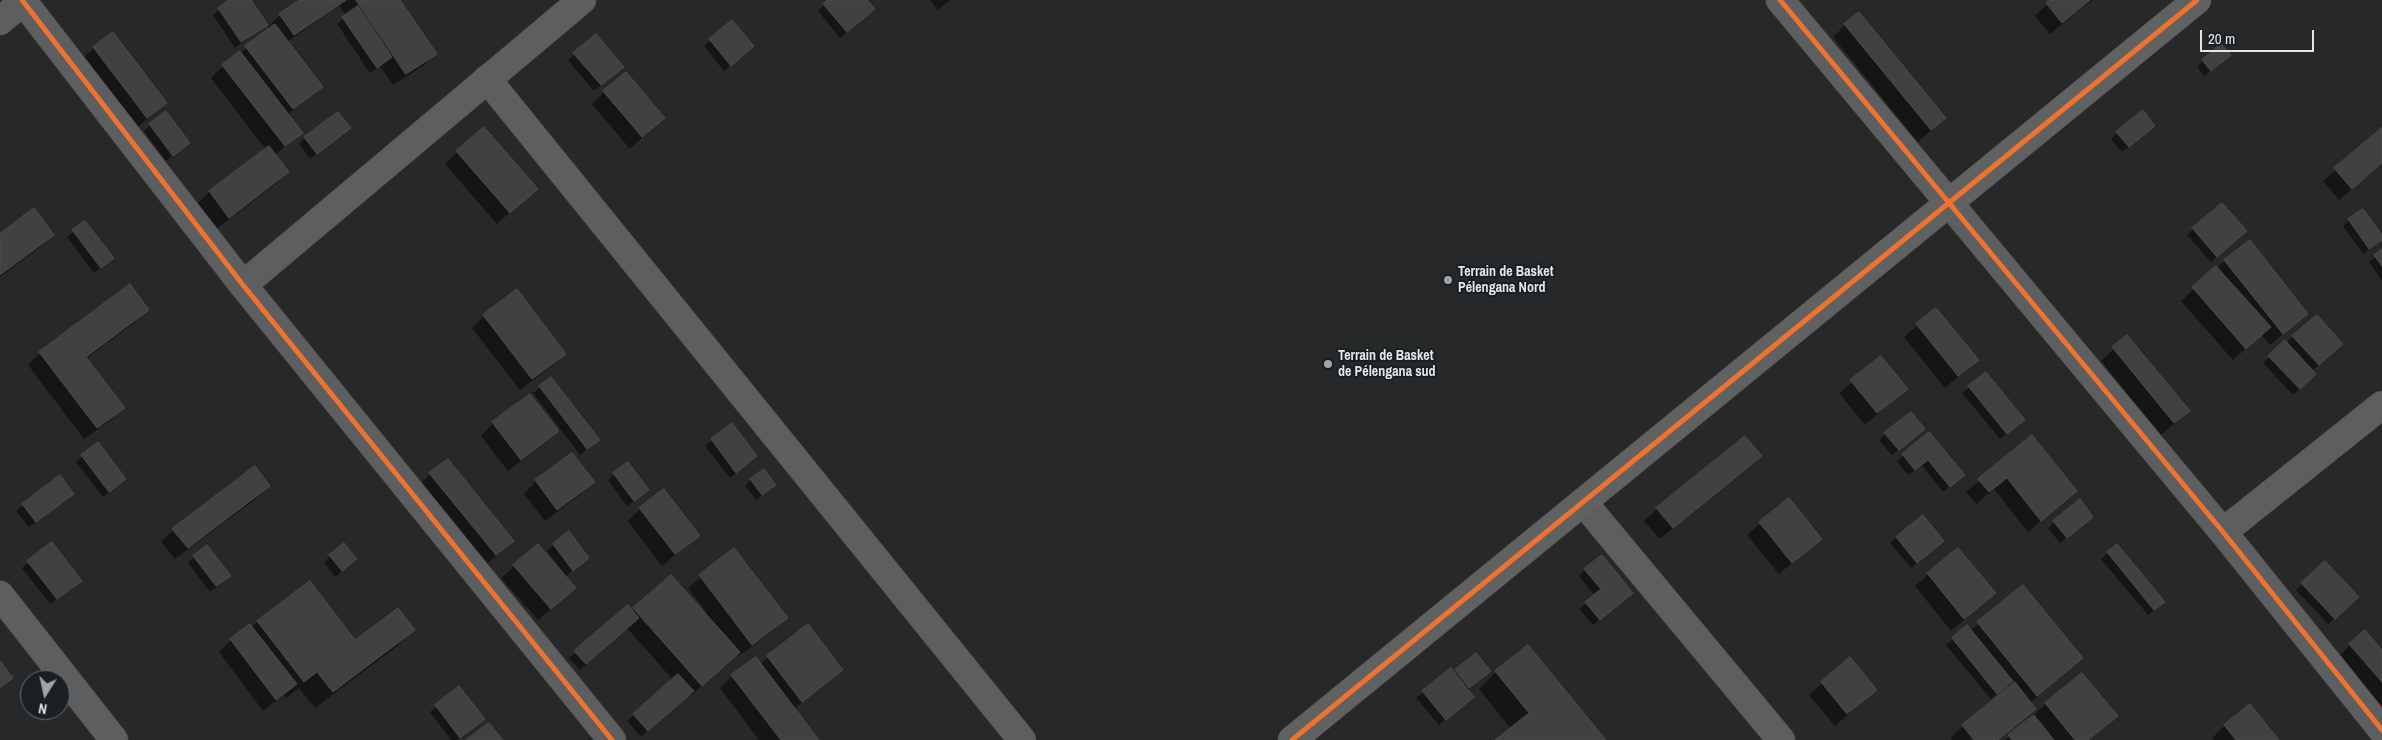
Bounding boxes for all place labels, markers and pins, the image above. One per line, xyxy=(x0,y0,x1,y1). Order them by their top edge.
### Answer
place label: Terrain de Basket Pélengana Nord xyxy=(1458,264,1554,296)
marker: Terrain de Basket Pélengana Nord xyxy=(1442,274,1454,286)
place label: Terrain de Basket de Pélengana sud xyxy=(1338,348,1436,381)
marker: Terrain de Basket de Pélengana sud xyxy=(1322,358,1334,370)

